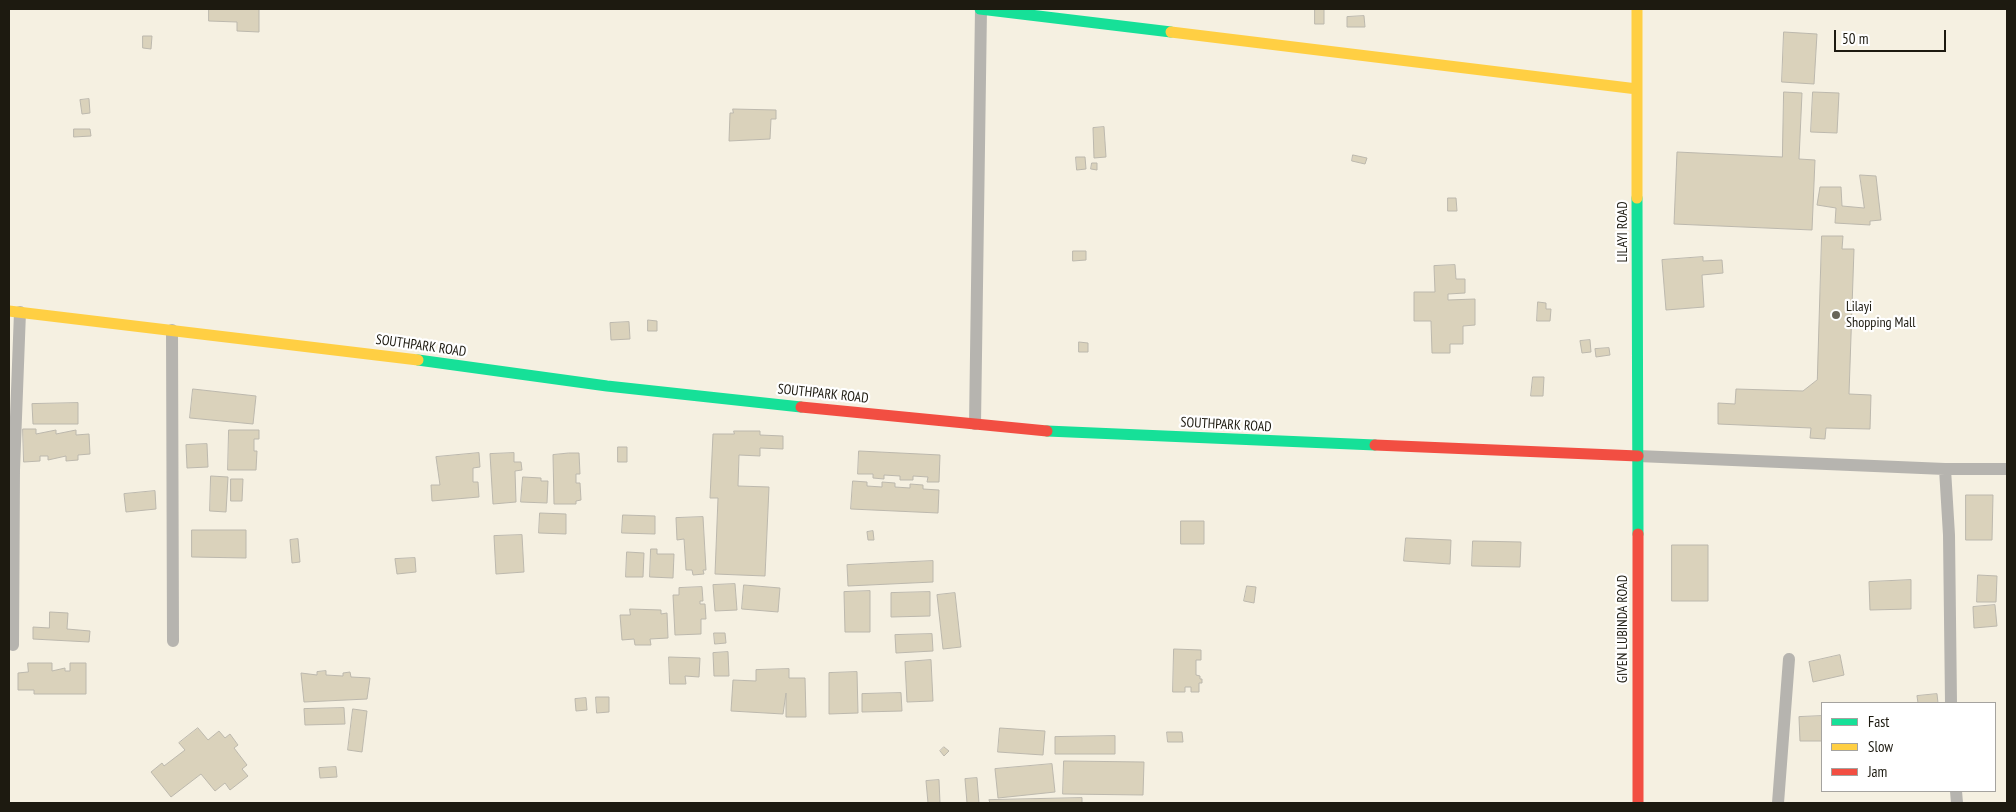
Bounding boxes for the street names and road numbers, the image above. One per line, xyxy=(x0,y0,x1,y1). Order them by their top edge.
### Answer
street label: LILAYI ROAD xyxy=(1615,201,1631,263)
street label: SOUTHPARK ROAD xyxy=(375,331,467,361)
street label: SOUTHPARK ROAD xyxy=(777,381,869,407)
street label: SOUTHPARK ROAD xyxy=(1180,414,1272,436)
street label: GIVEN LUBINDA ROAD xyxy=(1615,575,1631,683)

